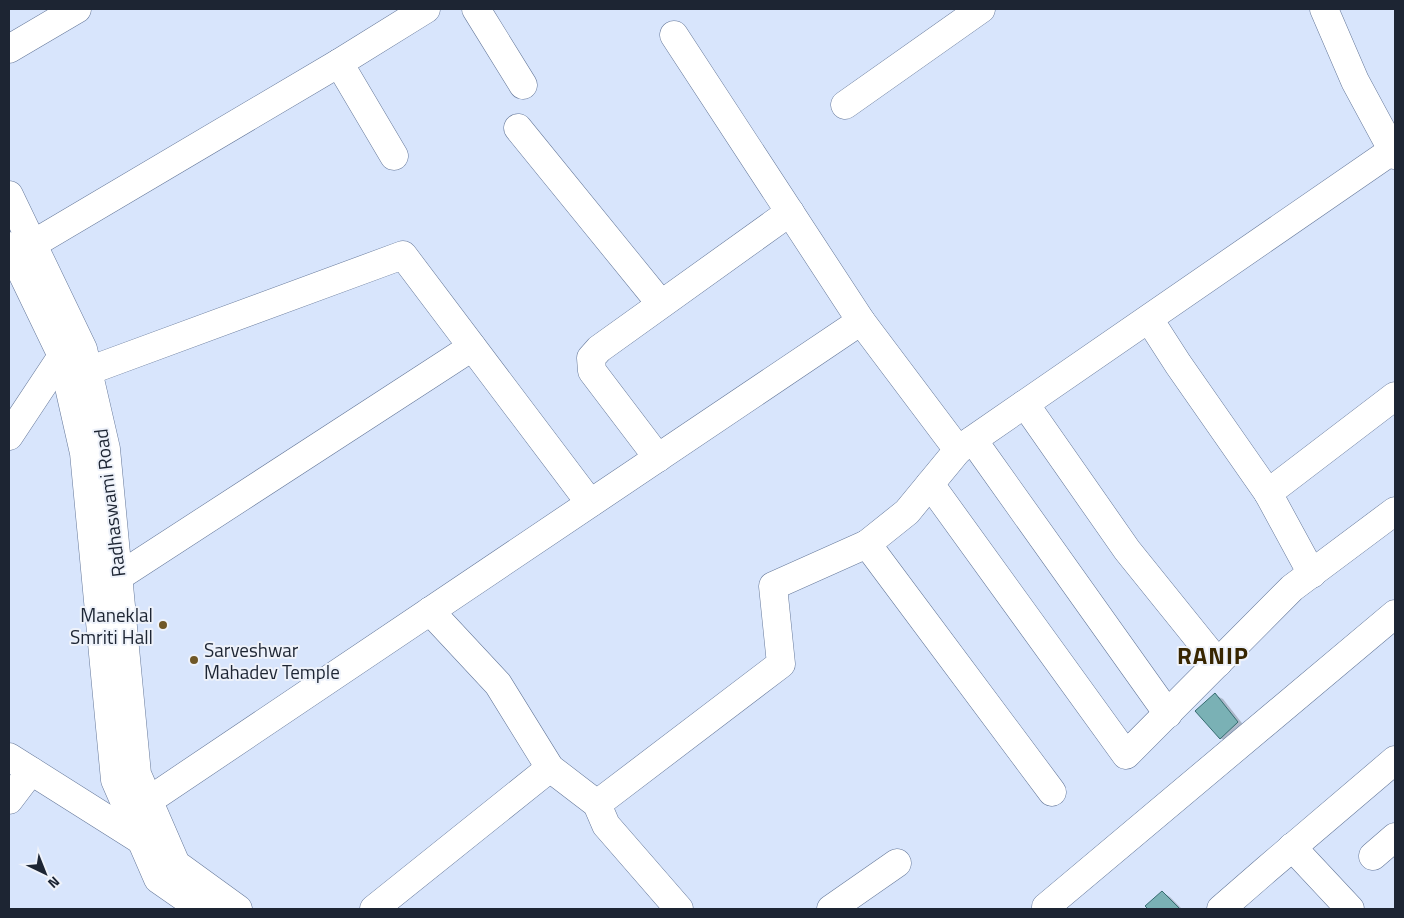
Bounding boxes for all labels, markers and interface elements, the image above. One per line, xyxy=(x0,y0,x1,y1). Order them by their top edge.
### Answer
street label: Radhaswami Road xyxy=(86,427,132,579)
place label: Maneklal Smriti Hall xyxy=(70,600,153,651)
marker: Maneklal Smriti Hall xyxy=(157,619,169,631)
place label: Sarveshwar Mahadev Temple xyxy=(204,635,340,686)
district label: RANIP xyxy=(1177,637,1249,673)
marker: Sarveshwar Mahadev Temple xyxy=(188,654,200,666)
north arrow xyxy=(20,848,70,898)
text: N xyxy=(43,872,65,894)

